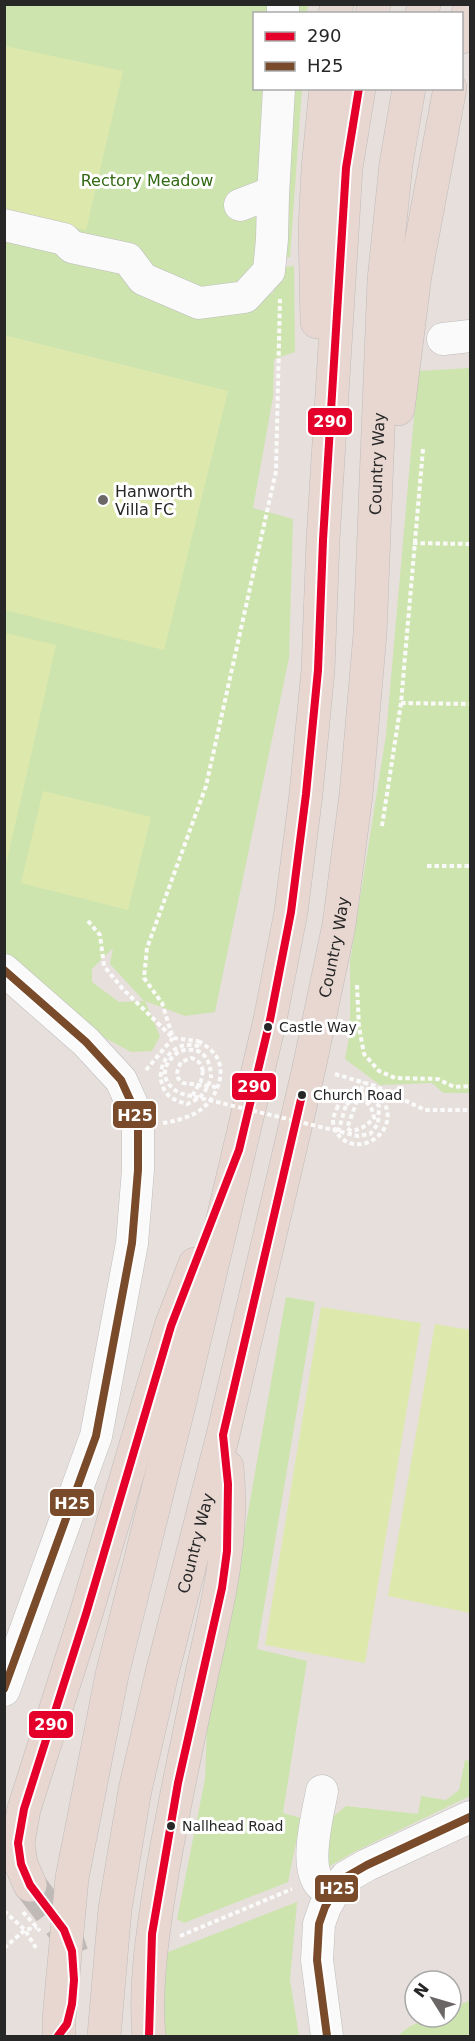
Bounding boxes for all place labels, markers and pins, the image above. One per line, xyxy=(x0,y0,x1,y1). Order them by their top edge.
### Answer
place label: Hanworth Villa FC xyxy=(115,482,193,519)
marker: Hanworth Villa FC xyxy=(96,493,110,507)
place label: Castle Way xyxy=(279,1019,357,1035)
marker: Castle Way xyxy=(262,1021,274,1033)
place label: Church Road xyxy=(313,1087,402,1103)
marker: Church Road xyxy=(296,1089,308,1101)
place label: Nallhead Road xyxy=(182,1818,283,1834)
marker: Nallhead Road xyxy=(165,1820,177,1832)

